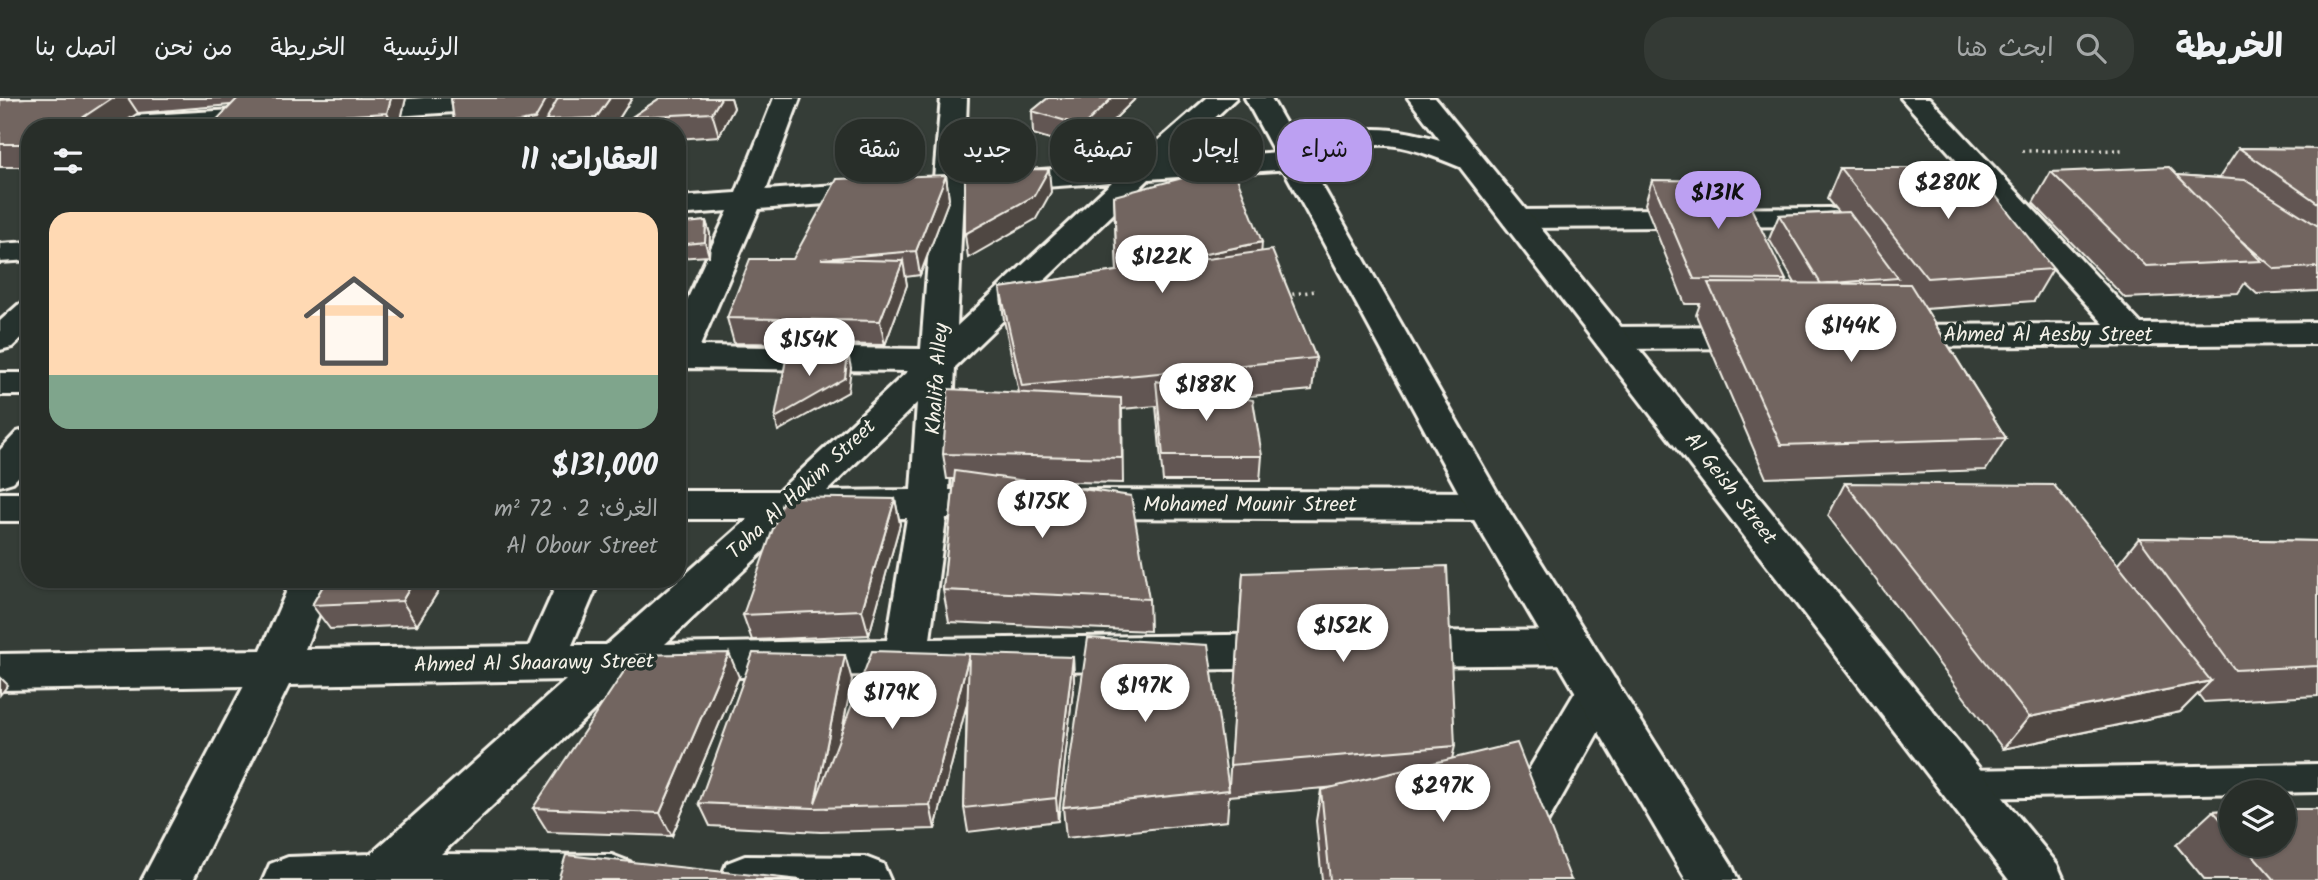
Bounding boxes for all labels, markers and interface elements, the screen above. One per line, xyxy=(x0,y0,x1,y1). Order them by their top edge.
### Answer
search box xyxy=(1644,17,2134,80)
text: الخريطة xyxy=(2176,22,2283,75)
text: ابحث هنا xyxy=(1956,28,2054,70)
text: اتصل بنا xyxy=(35,29,116,68)
text: من نحن xyxy=(154,29,233,68)
text: الخريطة xyxy=(271,29,345,68)
text: الرئيسية xyxy=(383,29,459,68)
icon: search xyxy=(2072,29,2110,67)
chip: شقة xyxy=(835,119,925,182)
chip: جديد xyxy=(939,119,1036,182)
chip: تصفية xyxy=(1050,119,1156,182)
chip: إيجار xyxy=(1170,119,1263,182)
chip: شراء xyxy=(1277,119,1372,182)
text: العقارات: 11 xyxy=(520,137,658,185)
icon: filters xyxy=(49,142,87,180)
pin: $280K xyxy=(1899,162,1997,221)
text: $280K xyxy=(1915,166,1981,202)
pin: $131K xyxy=(1669,172,1767,231)
text: $131K xyxy=(1691,176,1745,212)
pin: $122K xyxy=(1113,236,1211,295)
text: $122K xyxy=(1131,240,1193,276)
icon: home xyxy=(291,258,417,384)
pin: $144K xyxy=(1802,304,1900,364)
text: $144K xyxy=(1821,309,1881,345)
pin: $154K xyxy=(760,318,858,378)
street label: Ahmed Al Aesby Street xyxy=(1943,319,2153,352)
street label: Khalifa Alley xyxy=(918,322,958,436)
text: $154K xyxy=(780,323,838,359)
pin: $188K xyxy=(1157,364,1255,423)
text: $188K xyxy=(1175,368,1237,404)
street label: Taha Al Hakim Street xyxy=(720,411,885,568)
street label: Al Geish Street xyxy=(1675,425,1785,553)
text: $131,000 xyxy=(552,443,658,491)
pin: $175K xyxy=(993,480,1091,540)
text: $175K xyxy=(1014,485,1070,521)
street label: Mohamed Mounir Street xyxy=(1143,489,1357,522)
text: الغرف: 2 · 72 m² xyxy=(494,492,658,528)
text: Al Obour Street xyxy=(506,529,658,565)
pin: $152K xyxy=(1294,604,1392,664)
text: $152K xyxy=(1313,609,1373,645)
street label: Ahmed Al Shaarawy Street xyxy=(414,645,655,683)
pin: $197K xyxy=(1096,664,1194,724)
text: $197K xyxy=(1117,669,1173,705)
pin: $179K xyxy=(843,672,941,731)
text: $179K xyxy=(864,676,920,712)
pin: $297K xyxy=(1394,764,1492,824)
text: $297K xyxy=(1411,769,1475,805)
map controls xyxy=(2219,780,2296,857)
button: layers xyxy=(2219,780,2296,857)

